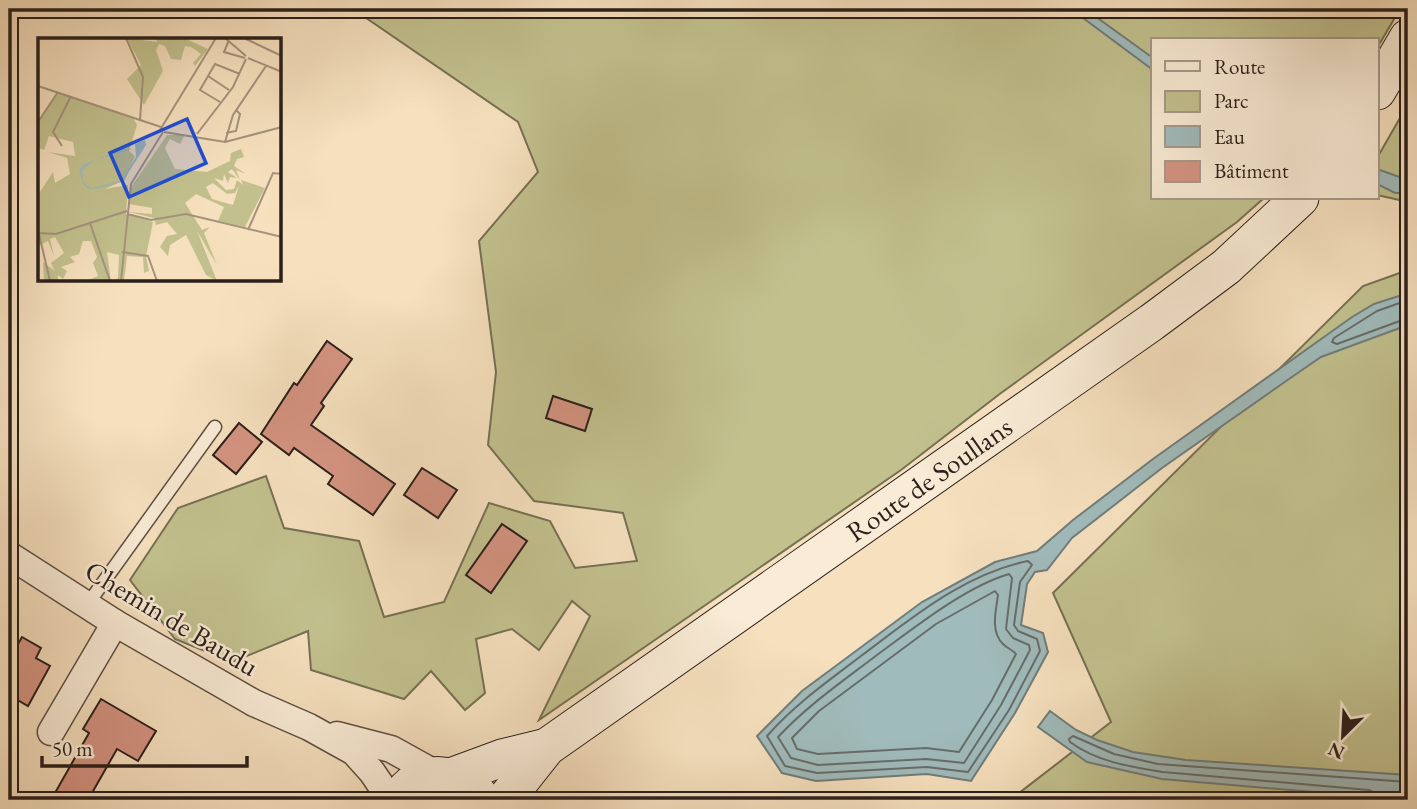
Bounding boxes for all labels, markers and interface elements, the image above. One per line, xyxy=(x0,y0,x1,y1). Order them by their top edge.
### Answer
inset map xyxy=(38,38,282,282)
legend xyxy=(1151,38,1378,200)
text: Route xyxy=(1214,53,1265,80)
text: Parc xyxy=(1214,87,1248,114)
text: Eau xyxy=(1214,123,1245,150)
text: Bâtiment xyxy=(1214,157,1289,184)
street label: Route de Soullans xyxy=(839,408,1019,550)
street label: Chemin de Baudu xyxy=(79,552,266,684)
north arrow xyxy=(1308,700,1378,770)
scale bar xyxy=(42,725,247,769)
text: 50 m xyxy=(52,735,93,762)
text: N xyxy=(1324,736,1348,766)

